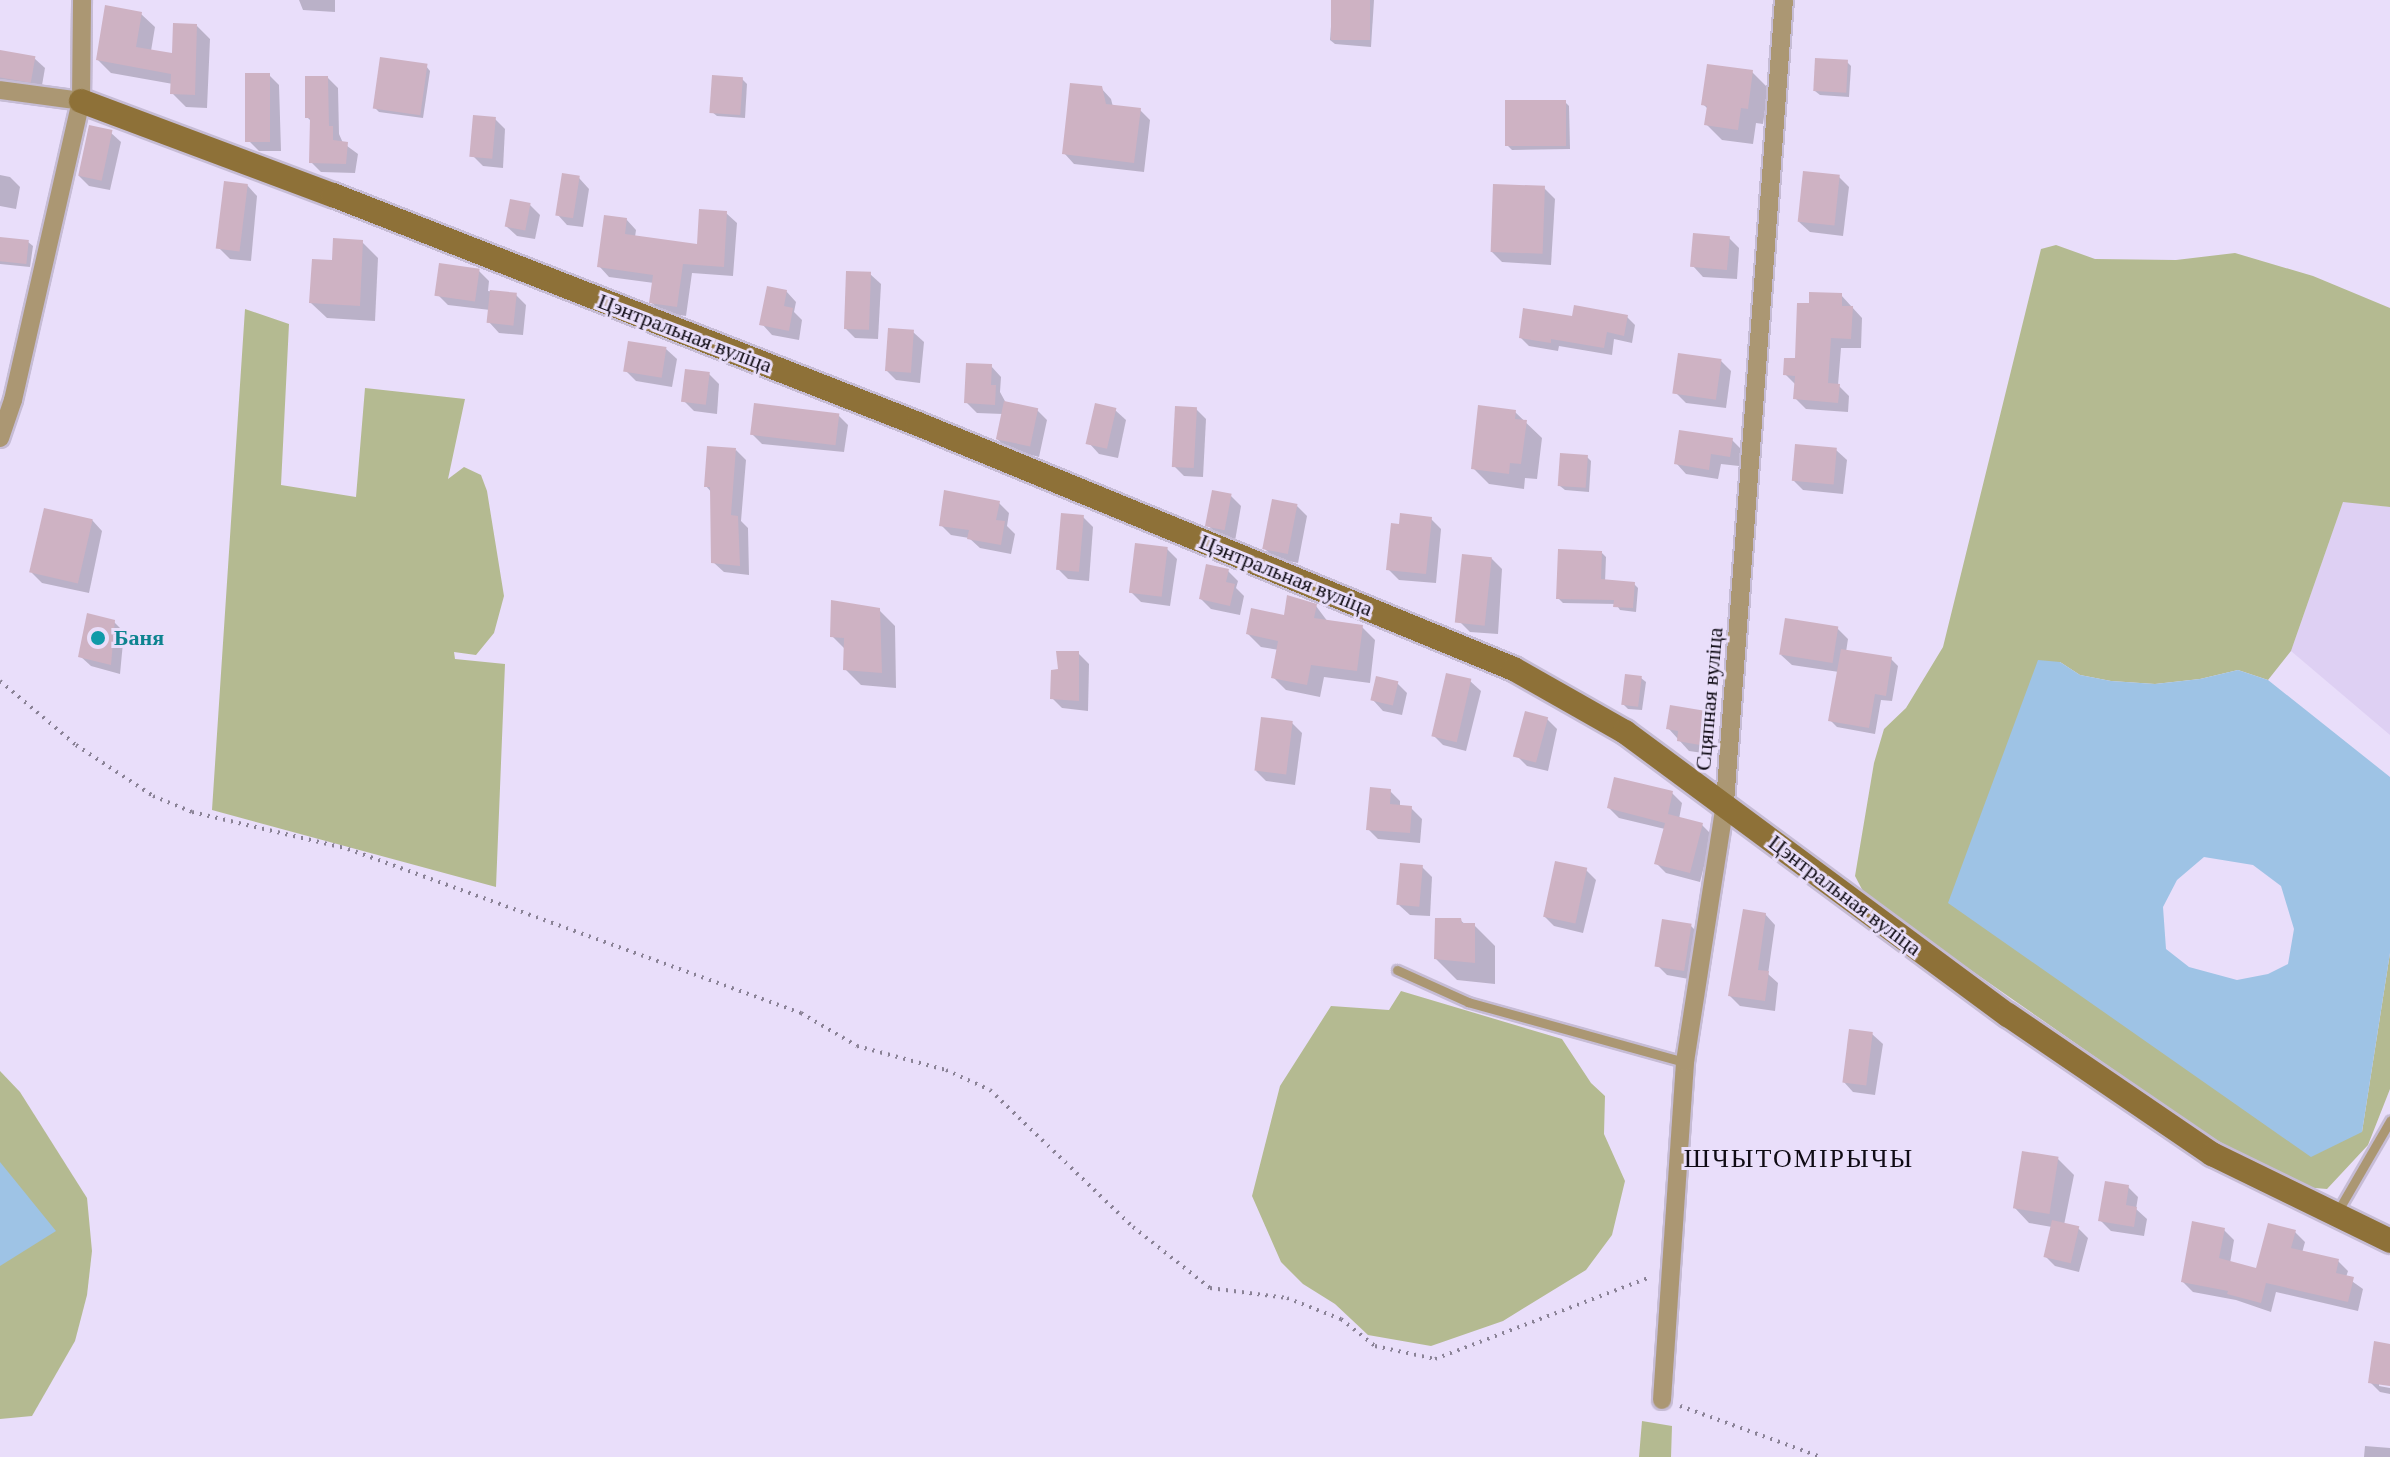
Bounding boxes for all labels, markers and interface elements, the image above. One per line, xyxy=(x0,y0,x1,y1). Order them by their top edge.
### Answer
street label: Цэнтральная вуліца xyxy=(594,288,776,378)
street label: Цэнтральная вуліца xyxy=(1196,528,1376,622)
place label: Баня xyxy=(114,625,164,651)
street label: Сцяпная вуліца xyxy=(1690,626,1728,772)
marker: Баня xyxy=(89,629,107,647)
street label: Цэнтральная вуліца xyxy=(1763,829,1927,961)
district label: ШЧЫТОМІРЫЧЫ xyxy=(1684,1143,1914,1175)

